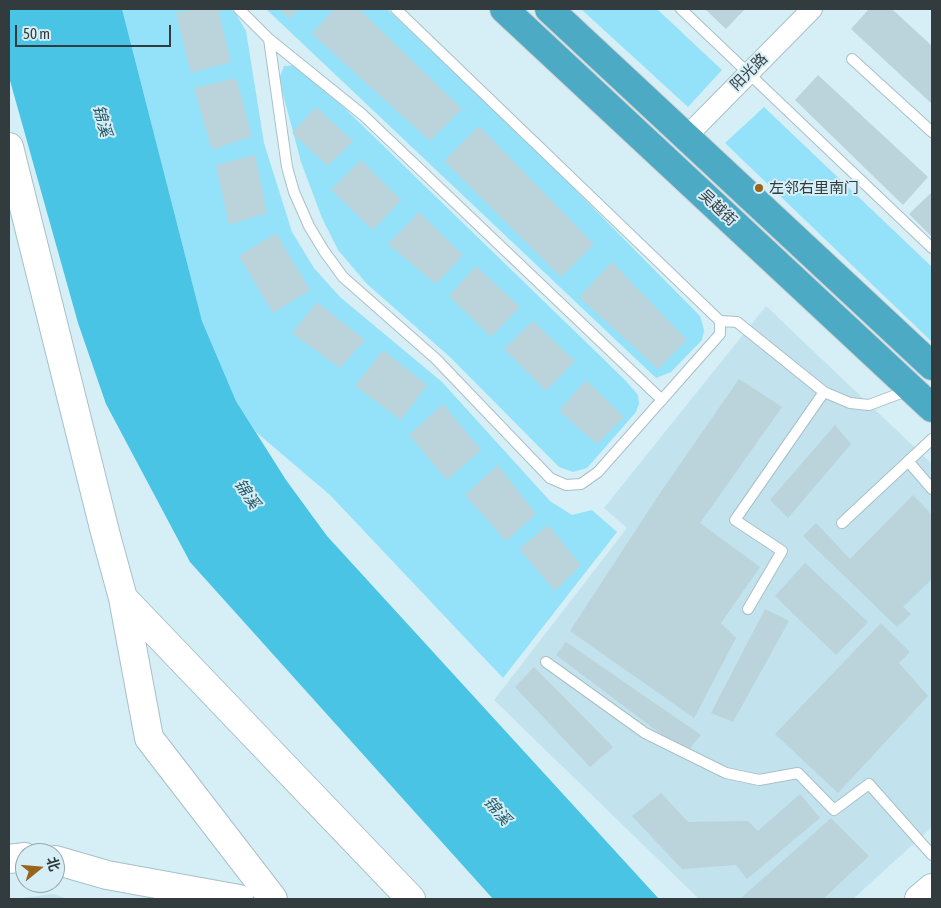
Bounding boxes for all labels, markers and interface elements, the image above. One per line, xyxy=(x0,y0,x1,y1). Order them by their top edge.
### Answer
scale bar xyxy=(18,15,174,47)
text: 50 m xyxy=(23,25,50,42)
street label: 阳光路 xyxy=(727,50,771,94)
water label: 锦溪 xyxy=(89,103,115,139)
place label: 左邻右里南门 xyxy=(769,179,859,197)
marker: 左邻右里南门 xyxy=(753,182,765,194)
street label: 吴越街 xyxy=(695,186,741,230)
water label: 锦溪 xyxy=(230,475,264,513)
water label: 锦溪 xyxy=(479,793,515,829)
north arrow xyxy=(15,843,65,893)
text: 北 xyxy=(44,855,63,873)

